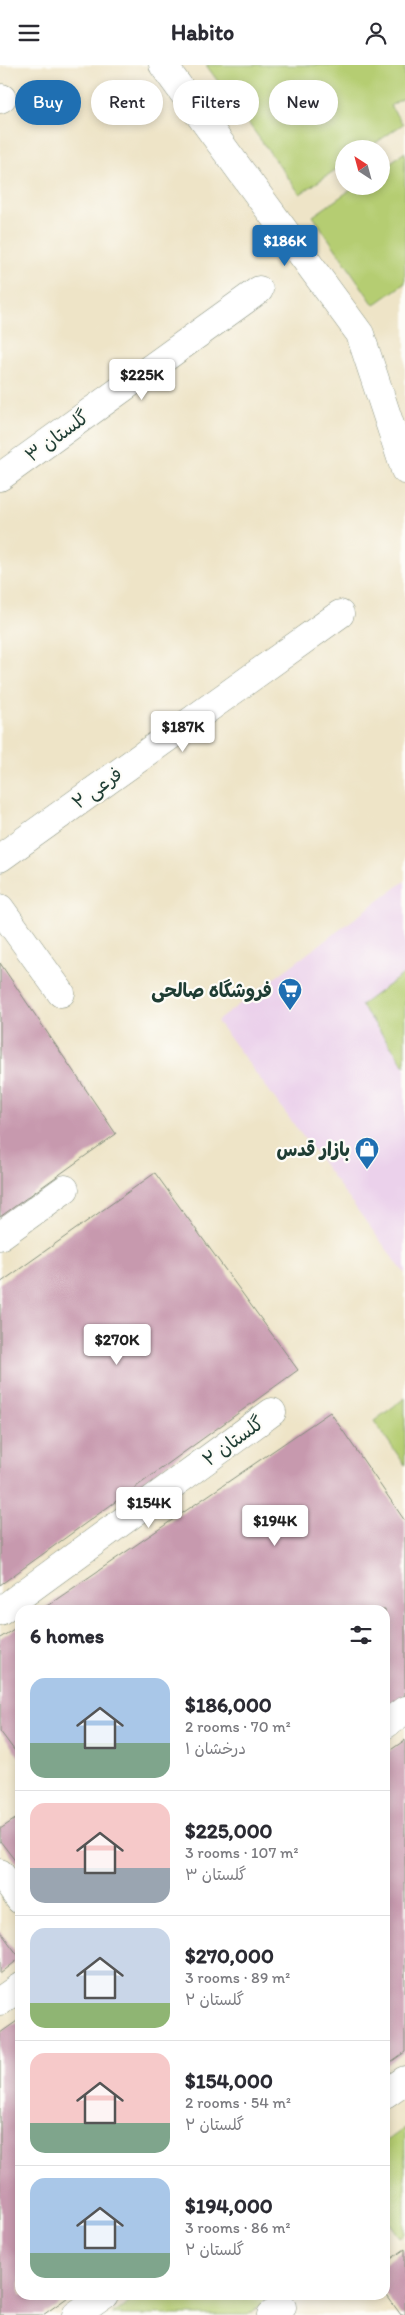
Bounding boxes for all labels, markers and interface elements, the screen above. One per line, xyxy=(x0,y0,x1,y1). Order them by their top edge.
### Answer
icon: menu xyxy=(15,19,43,47)
text: Habito xyxy=(171,19,234,46)
icon: person xyxy=(362,19,390,47)
chip: Buy xyxy=(15,80,81,125)
chip: Rent xyxy=(91,80,163,125)
chip: Filters xyxy=(173,80,259,125)
chip: New xyxy=(269,80,338,125)
north arrow xyxy=(335,140,390,195)
map controls xyxy=(335,140,390,195)
pin: $186K xyxy=(250,225,320,267)
text: $186K xyxy=(264,231,307,250)
pin: $225K xyxy=(107,359,177,401)
text: $225K xyxy=(120,365,164,384)
street label: گلستان ۳ xyxy=(21,405,93,467)
pin: $187K xyxy=(148,711,218,753)
text: $187K xyxy=(162,717,204,736)
street label: فرعی ۲ xyxy=(67,762,127,815)
supermarket icon: فروشگاه صالحی xyxy=(277,977,303,1011)
place label: فروشگاه صالحی xyxy=(151,979,272,1003)
shop icon: بازار قدس xyxy=(354,1136,380,1170)
place label: بازار قدس xyxy=(276,1138,350,1162)
pin: $270K xyxy=(82,1323,152,1366)
text: $270K xyxy=(95,1330,139,1349)
street label: گلستان ۲ xyxy=(198,1411,268,1471)
pin: $154K xyxy=(114,1487,184,1529)
text: $154K xyxy=(127,1493,171,1512)
pin: $194K xyxy=(240,1505,310,1547)
text: $194K xyxy=(253,1511,297,1530)
icon: filters xyxy=(347,1621,375,1649)
text: 6 homes xyxy=(30,1623,104,1648)
text: $186,000 xyxy=(185,1692,272,1717)
icon: home xyxy=(70,1698,130,1758)
text: 2 rooms · 70 m² xyxy=(185,1717,291,1736)
text: درخشان ۱ xyxy=(185,1739,246,1758)
text: $225,000 xyxy=(185,1818,273,1843)
icon: home xyxy=(70,1823,130,1883)
text: 3 rooms · 107 m² xyxy=(185,1843,298,1862)
text: گلستان ۳ xyxy=(185,1865,246,1884)
text: $270,000 xyxy=(185,1943,274,1968)
icon: home xyxy=(70,1948,130,2008)
text: 3 rooms · 89 m² xyxy=(185,1968,290,1987)
text: گلستان ۲ xyxy=(185,1990,244,2009)
text: $154,000 xyxy=(185,2068,273,2093)
icon: home xyxy=(70,2073,130,2133)
text: 2 rooms · 54 m² xyxy=(185,2093,291,2112)
text: گلستان ۲ xyxy=(185,2115,244,2134)
text: $194,000 xyxy=(185,2193,273,2218)
icon: home xyxy=(70,2198,130,2258)
text: 3 rooms · 86 m² xyxy=(185,2218,290,2237)
text: گلستان ۲ xyxy=(185,2240,244,2259)

